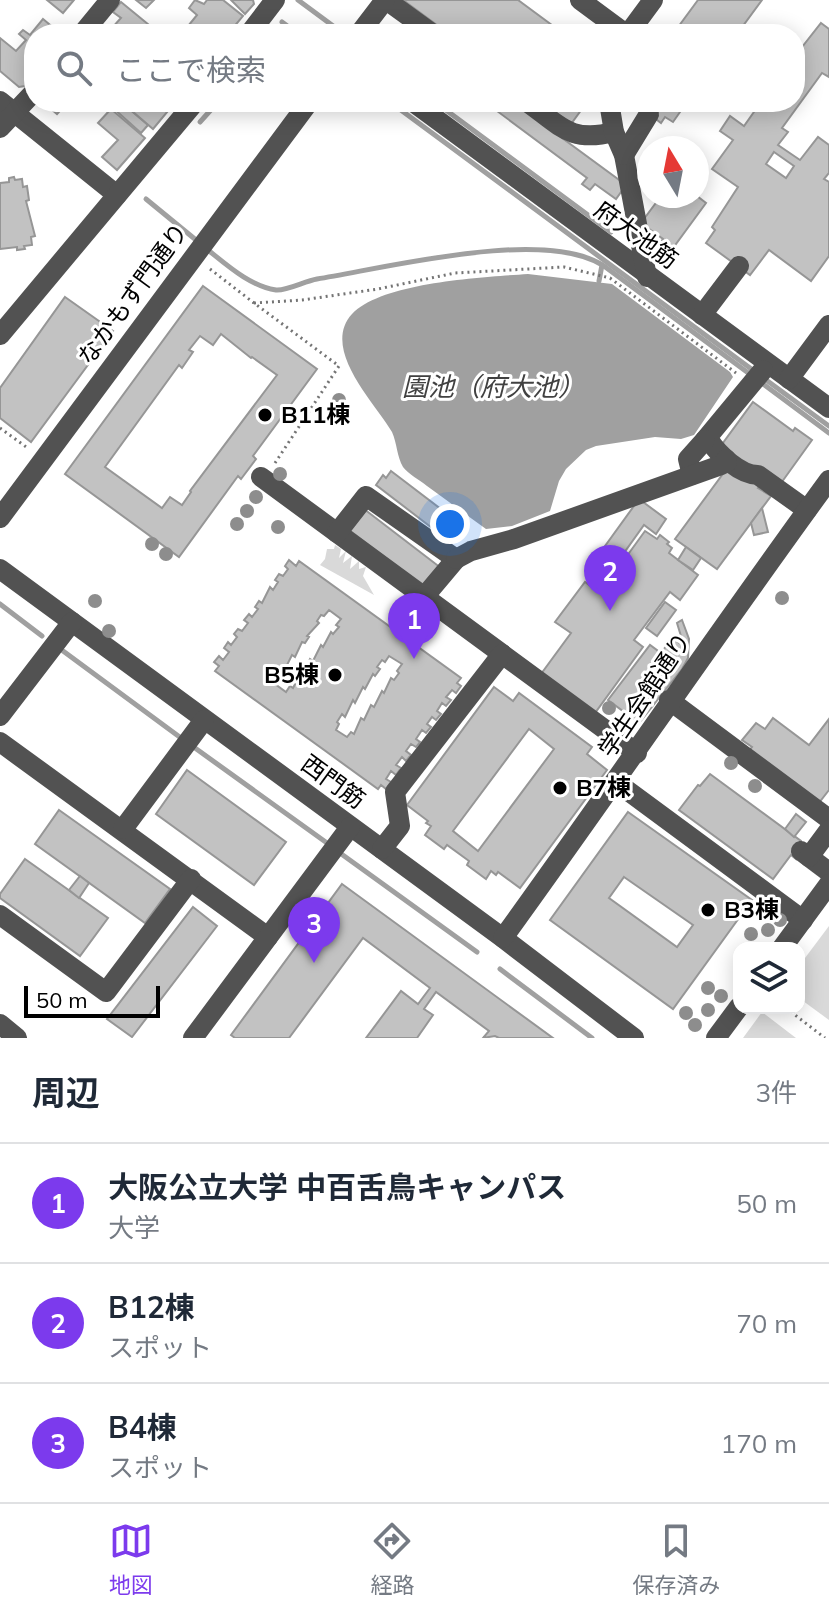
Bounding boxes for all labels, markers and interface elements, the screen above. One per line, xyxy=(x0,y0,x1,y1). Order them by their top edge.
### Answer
search box xyxy=(24,24,805,112)
icon: search xyxy=(52,46,96,90)
text: ここで検索 xyxy=(116,51,266,89)
north arrow xyxy=(637,136,709,208)
street label: 府大池筋 xyxy=(589,194,684,275)
street label: なかもず門通り xyxy=(71,217,194,370)
water label: 園池（府大池） xyxy=(402,370,584,403)
place label: B11棟 xyxy=(281,399,350,429)
marker: B11棟 xyxy=(256,406,274,424)
your location xyxy=(430,504,470,544)
pin: 2 xyxy=(584,545,636,611)
pin: 1 xyxy=(388,593,440,659)
street label: 学生会館通り xyxy=(591,626,697,763)
place label: B5棟 xyxy=(264,659,319,689)
marker: B5棟 xyxy=(326,666,344,684)
street label: 西門筋 xyxy=(296,748,372,814)
place label: B7棟 xyxy=(576,772,631,802)
marker: B7棟 xyxy=(551,779,569,797)
place label: B3棟 xyxy=(724,894,779,924)
pin: 3 xyxy=(288,897,340,963)
marker: B3棟 xyxy=(699,901,717,919)
map controls xyxy=(733,942,805,1014)
button: layers xyxy=(733,942,805,1014)
scale bar xyxy=(24,982,160,1018)
text: 50 m xyxy=(36,986,87,1014)
text: 周辺 xyxy=(32,1071,100,1114)
text: 3件 xyxy=(755,1076,797,1109)
text: 大阪公立大学 中百舌鳥キャンパス xyxy=(108,1168,566,1206)
text: 1 xyxy=(50,1187,66,1220)
text: 50 m xyxy=(736,1187,797,1220)
text: 大学 xyxy=(108,1211,160,1244)
text: B12棟 xyxy=(108,1288,195,1326)
text: 2 xyxy=(50,1307,66,1340)
text: 70 m xyxy=(736,1307,797,1340)
text: スポット xyxy=(108,1331,212,1364)
text: B4棟 xyxy=(108,1408,177,1446)
text: 3 xyxy=(50,1427,66,1460)
text: 170 m xyxy=(721,1427,797,1460)
text: スポット xyxy=(108,1451,212,1484)
tab: 地図 xyxy=(109,1519,153,1599)
tab: 経路 xyxy=(370,1519,414,1599)
tab: 保存済み xyxy=(632,1519,720,1599)

